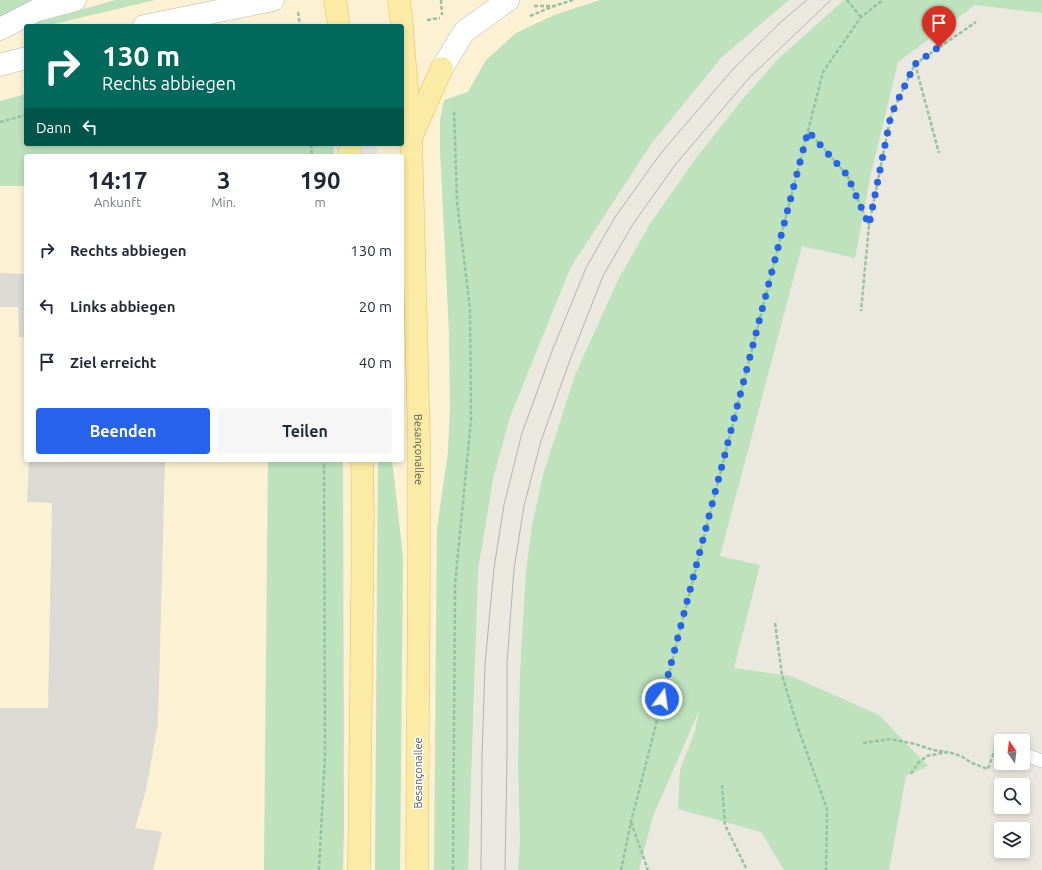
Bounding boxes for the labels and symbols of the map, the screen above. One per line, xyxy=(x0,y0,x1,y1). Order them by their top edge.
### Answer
pin xyxy=(922,6,956,47)
street label: Besançonallee xyxy=(412,414,425,485)
position arrow xyxy=(641,678,683,720)
north arrow xyxy=(994,734,1030,770)
street label: Besançonallee xyxy=(412,737,424,809)

